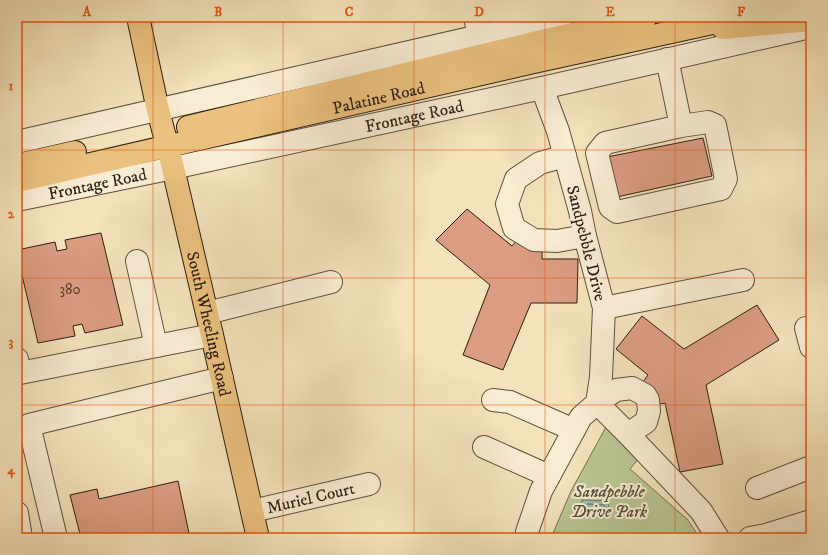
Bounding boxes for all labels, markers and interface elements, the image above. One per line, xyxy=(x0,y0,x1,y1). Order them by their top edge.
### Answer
text: A xyxy=(82,4,92,20)
text: B xyxy=(214,4,222,20)
text: C xyxy=(345,4,354,20)
text: D xyxy=(474,4,484,20)
text: E xyxy=(605,4,615,20)
text: F xyxy=(737,4,746,20)
street label: Palatine Road xyxy=(330,77,428,120)
text: 1 xyxy=(9,78,14,94)
street label: Frontage Road xyxy=(363,95,466,138)
street label: Frontage Road xyxy=(46,164,149,205)
street label: Sandpebble Drive xyxy=(561,183,611,303)
text: 2 xyxy=(8,206,15,222)
street label: South Wheeling Road xyxy=(181,249,236,399)
house number: 380 xyxy=(59,280,81,299)
text: 3 xyxy=(9,334,14,350)
text: 4 xyxy=(6,462,15,479)
street label: Muriel Court xyxy=(265,478,357,519)
park label: Sandpebble Drive Park xyxy=(571,481,648,523)

